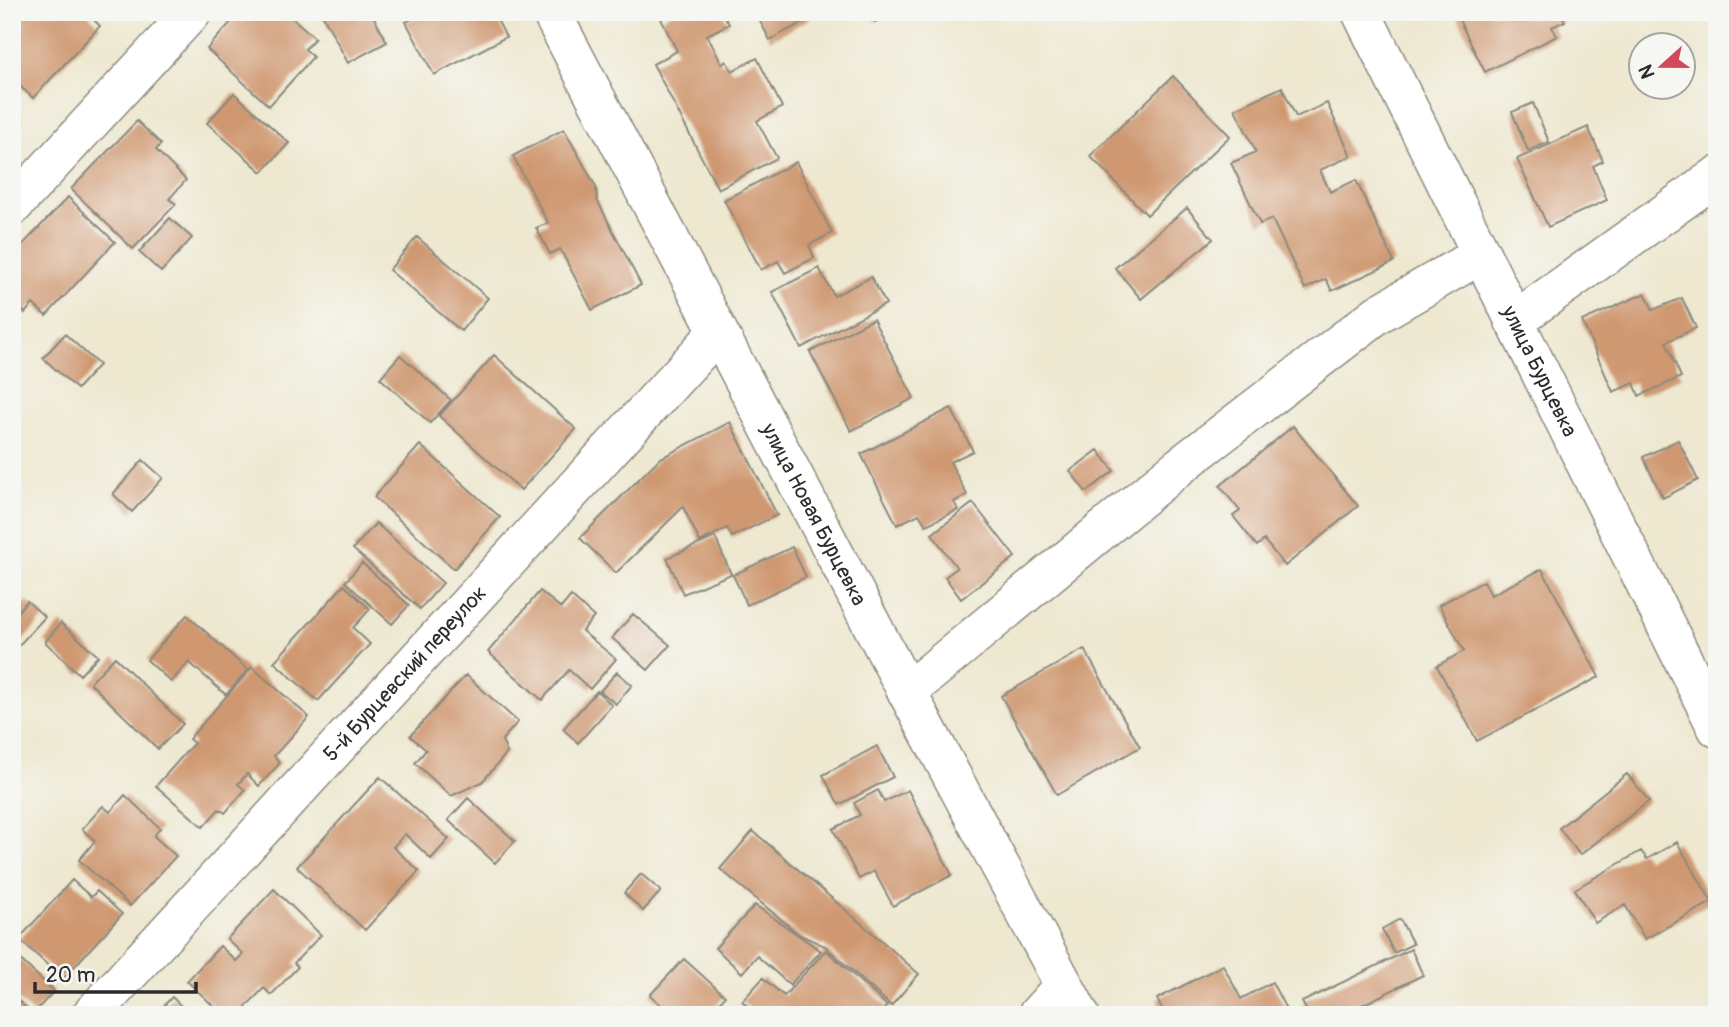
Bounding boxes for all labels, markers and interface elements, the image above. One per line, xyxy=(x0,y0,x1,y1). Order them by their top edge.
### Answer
north arrow xyxy=(1628,32,1698,102)
text: N xyxy=(1634,61,1661,82)
street label: улица Бурцевка xyxy=(1495,300,1583,441)
street label: улица Новая Бурцевка xyxy=(754,418,872,610)
street label: 5-й Бурцевский переулок xyxy=(318,580,493,767)
scale bar xyxy=(35,950,196,994)
text: 20 m xyxy=(46,962,95,989)

